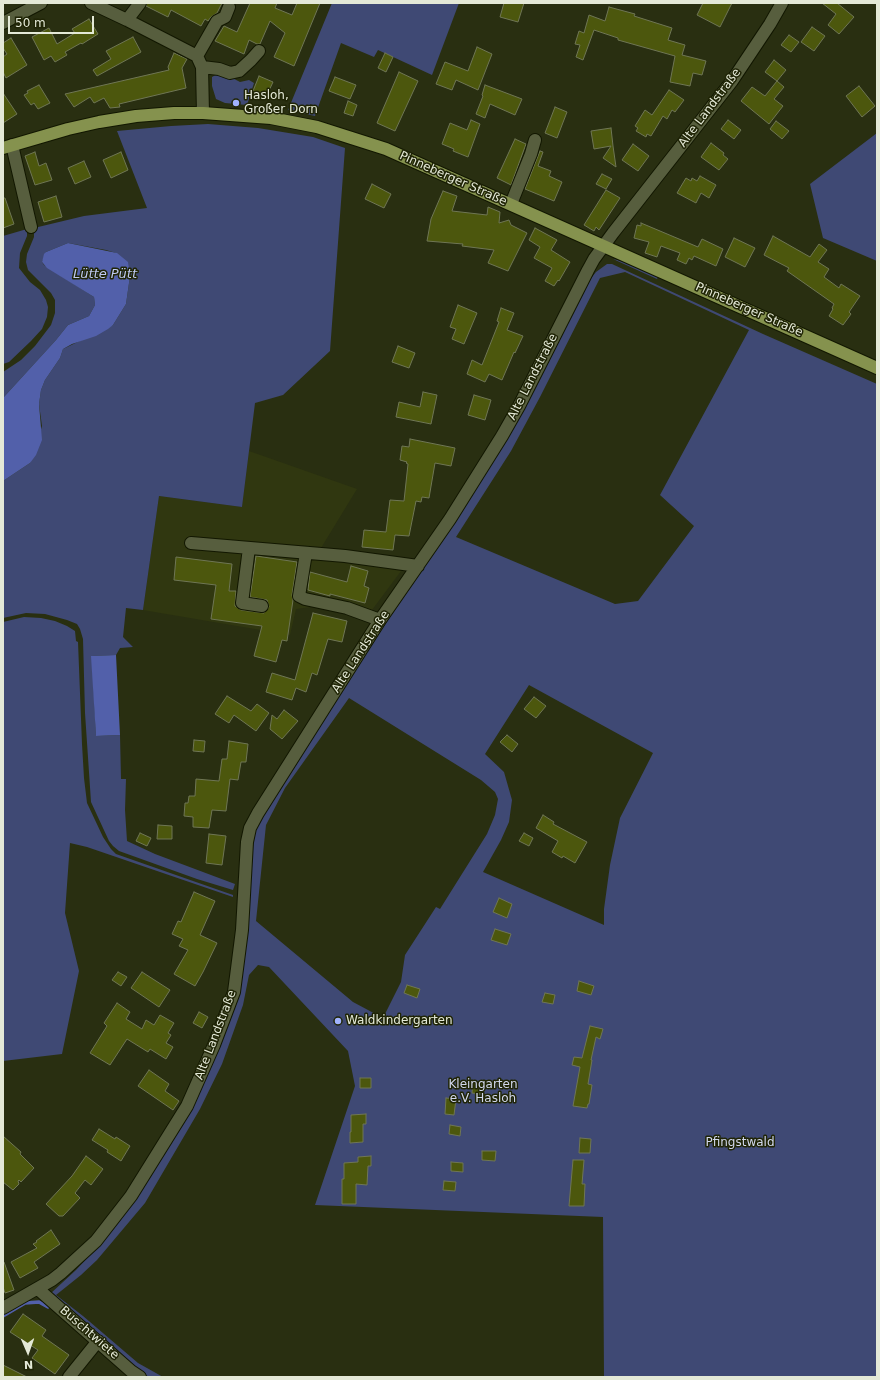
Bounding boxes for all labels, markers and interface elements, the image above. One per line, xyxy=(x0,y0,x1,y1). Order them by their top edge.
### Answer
scale bar xyxy=(10,8,96,34)
text: 50 m xyxy=(15,16,46,30)
street label: Alte Landstraße xyxy=(676,66,744,150)
place label: Hasloh, Großer Dorn xyxy=(244,89,318,117)
marker: Hasloh, Großer Dorn xyxy=(231,98,241,108)
street label: Pinneberger Straße xyxy=(397,149,509,209)
water label: Lütte Pütt xyxy=(73,267,137,283)
street label: Pinneberger Straße xyxy=(693,280,805,340)
street label: Alte Landstraße xyxy=(505,331,561,423)
street label: Alte Landstraße xyxy=(329,608,393,696)
street label: Alte Landstraße xyxy=(192,988,240,1082)
place label: Waldkindergarten xyxy=(346,1014,453,1028)
marker: Waldkindergarten xyxy=(333,1016,343,1026)
park label: Kleingarten e.V. Hasloh xyxy=(448,1078,518,1106)
park label: Pfingstwald xyxy=(705,1136,775,1150)
street label: Buschtwiete xyxy=(56,1303,122,1363)
north arrow xyxy=(8,1332,48,1372)
text: N xyxy=(24,1358,33,1371)

